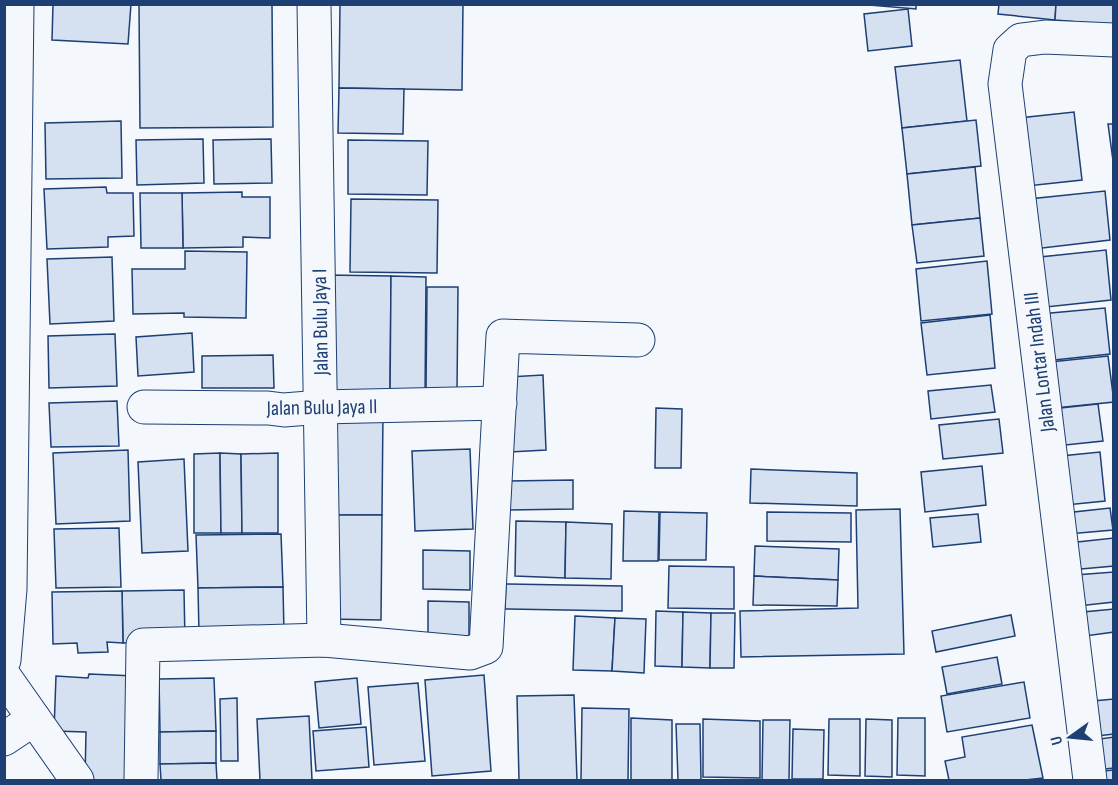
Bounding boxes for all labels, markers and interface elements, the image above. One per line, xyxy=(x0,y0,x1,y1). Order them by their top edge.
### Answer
street label: Jalan Bulu Jaya I xyxy=(307,268,334,376)
street label: Jalan Lontar Indah III xyxy=(1018,290,1061,434)
street label: Jalan Bulu Jaya II xyxy=(265,394,378,421)
north arrow xyxy=(1040,707,1100,767)
text: U xyxy=(1047,734,1067,747)

